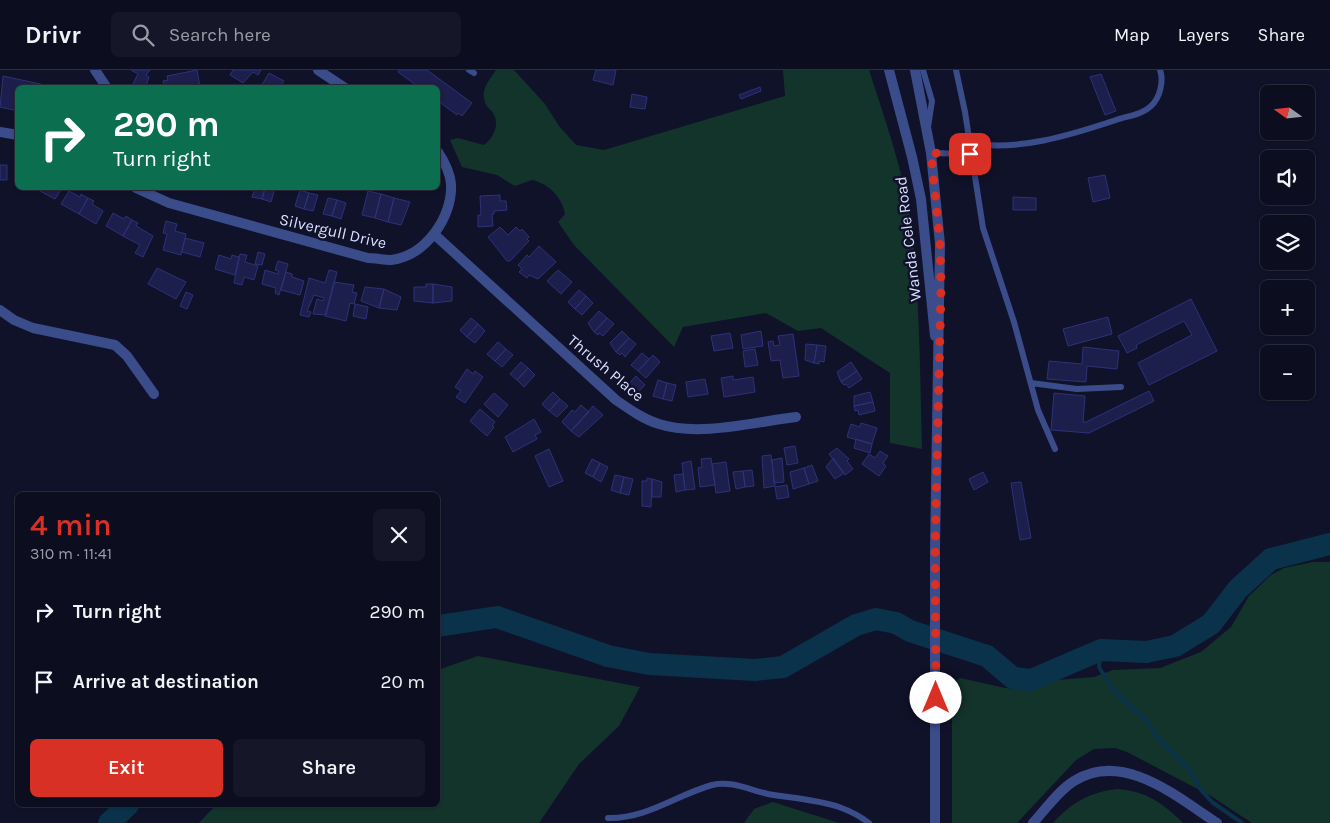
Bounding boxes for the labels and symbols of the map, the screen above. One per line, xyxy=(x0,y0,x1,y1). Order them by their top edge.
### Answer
north arrow xyxy=(1260,85,1315,140)
pin xyxy=(949,133,991,175)
street label: Wanda Cele Road xyxy=(891,175,925,303)
street label: Silvergull Drive xyxy=(277,209,389,253)
street label: Thrush Place xyxy=(564,331,648,405)
position arrow xyxy=(909,671,961,723)

